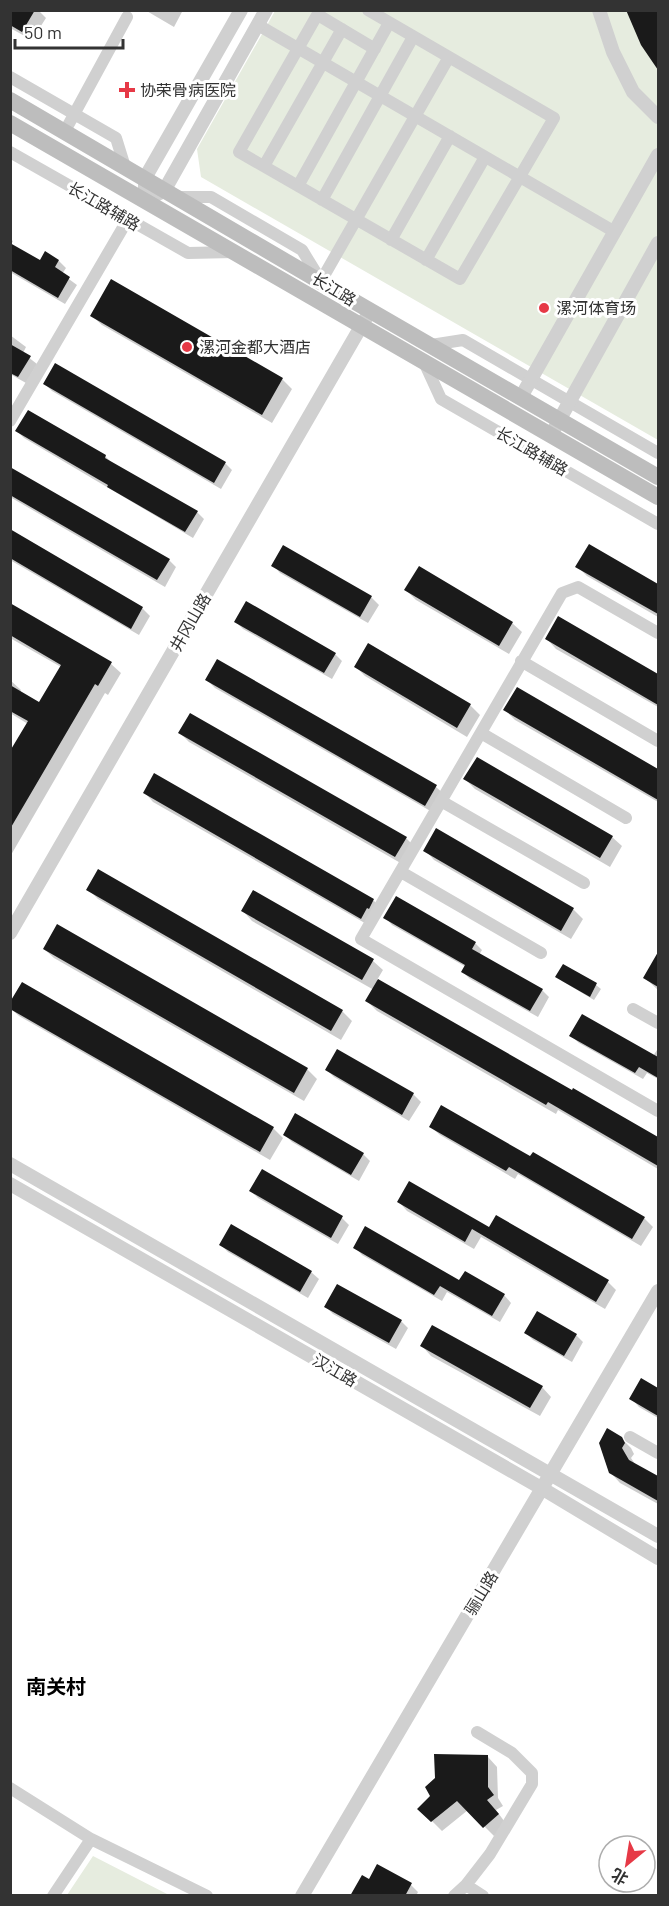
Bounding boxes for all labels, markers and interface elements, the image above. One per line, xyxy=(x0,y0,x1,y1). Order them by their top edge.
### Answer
scale bar xyxy=(15,12,123,50)
text: 50 m xyxy=(24,21,62,43)
place label: 协荣骨病医院 xyxy=(140,80,236,99)
marker: 协荣骨病医院 xyxy=(118,81,136,99)
street label: 长江路辅路 xyxy=(65,177,144,234)
street label: 长江路 xyxy=(309,268,360,309)
place label: 漯河体育场 xyxy=(556,298,636,317)
marker: 漯河体育场 xyxy=(537,301,551,315)
place label: 漯河金都大酒店 xyxy=(199,337,311,356)
marker: 漯河金都大酒店 xyxy=(180,340,194,354)
street label: 长江路辅路 xyxy=(493,422,572,479)
street label: 井冈山路 xyxy=(165,589,214,654)
street label: 汉江路 xyxy=(310,1349,361,1390)
street label: 骊山路 xyxy=(460,1567,501,1618)
district label: 南关村 xyxy=(26,1674,86,1698)
north arrow xyxy=(597,1834,657,1894)
text: 北 xyxy=(608,1865,631,1890)

